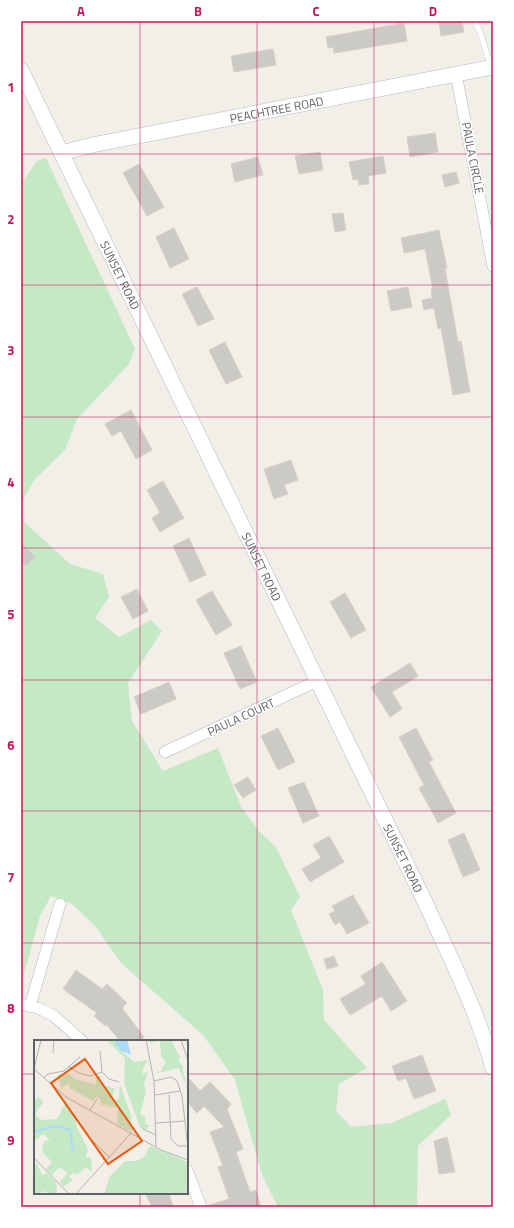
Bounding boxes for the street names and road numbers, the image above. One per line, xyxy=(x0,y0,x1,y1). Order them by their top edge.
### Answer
street label: PEACHTREE ROAD xyxy=(228,91,325,127)
street label: PAULA CIRCLE xyxy=(457,120,489,196)
street label: SUNSET ROAD xyxy=(96,237,146,313)
street label: SUNSET ROAD xyxy=(237,529,287,604)
street label: PAULA COURT xyxy=(204,693,279,741)
street label: SUNSET ROAD xyxy=(379,820,429,896)

